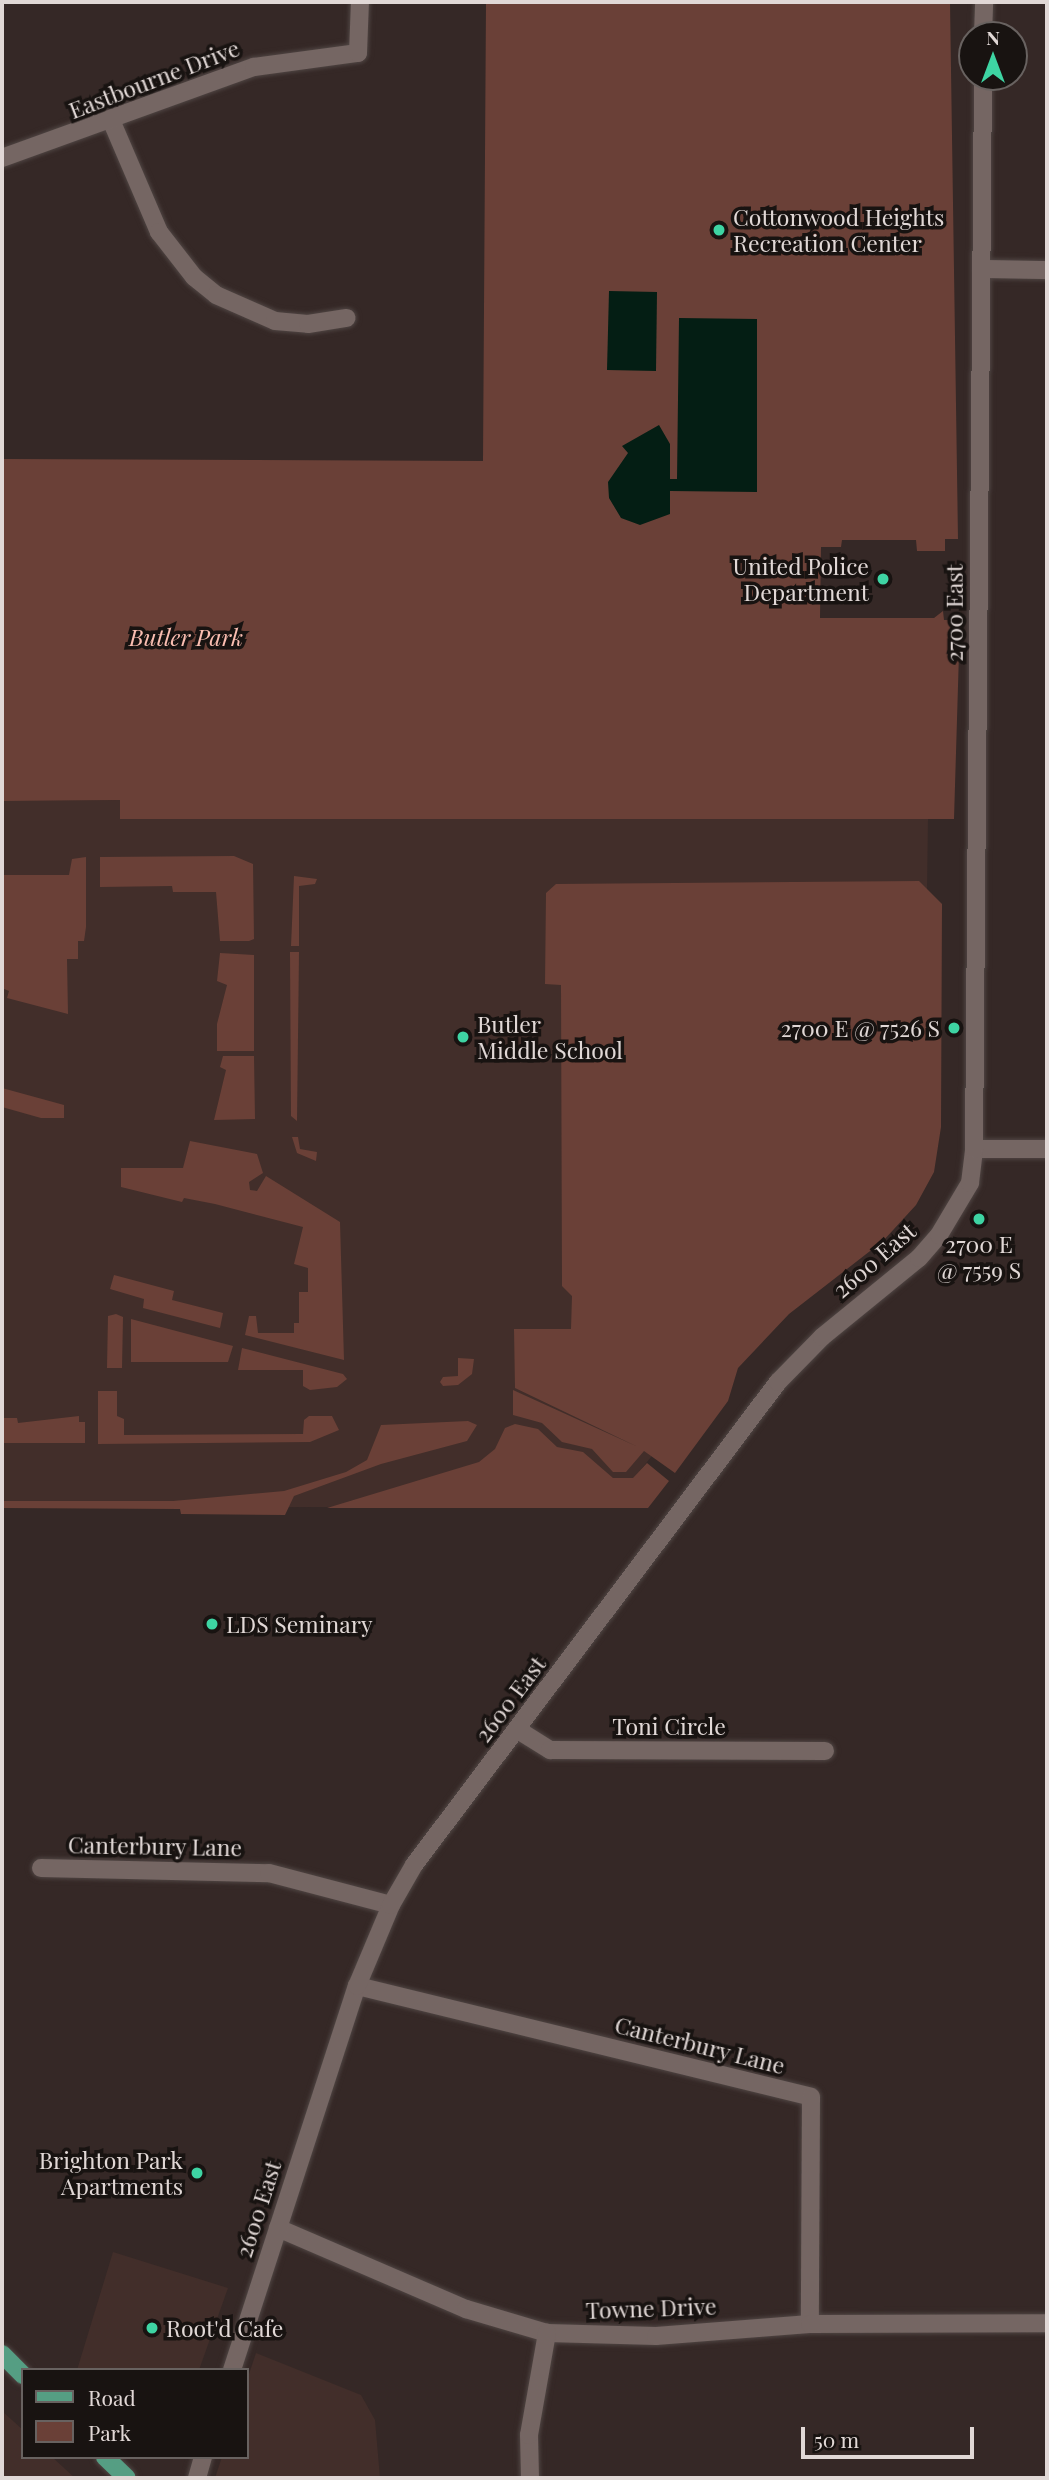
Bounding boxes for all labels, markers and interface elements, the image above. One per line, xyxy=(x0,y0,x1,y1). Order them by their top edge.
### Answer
north arrow xyxy=(958,21,1028,91)
text: N xyxy=(986,24,1000,50)
street label: Eastbourne Drive xyxy=(65,34,243,124)
place label: Cottonwood Heights Recreation Center xyxy=(733,203,944,257)
marker: Cottonwood Heights Recreation Center xyxy=(711,222,727,238)
place label: United Police Department xyxy=(733,552,869,606)
street label: 2700 East xyxy=(940,564,968,662)
marker: United Police Department xyxy=(875,571,891,587)
park label: Butler Park xyxy=(129,623,243,651)
place label: Butler Middle School xyxy=(477,1010,623,1064)
place label: 2700 E @ 7526 S xyxy=(781,1014,940,1042)
marker: 2700 E @ 7526 S xyxy=(946,1020,962,1036)
marker: Butler Middle School xyxy=(455,1029,471,1045)
marker: 2700 E @ 7559 S xyxy=(971,1211,987,1227)
street label: 2600 East xyxy=(827,1217,921,1303)
place label: 2700 E @ 7559 S xyxy=(937,1230,1021,1284)
place label: LDS Seminary xyxy=(226,1610,373,1638)
marker: LDS Seminary xyxy=(204,1616,220,1632)
street label: 2600 East xyxy=(469,1651,551,1747)
street label: Toni Circle xyxy=(612,1712,726,1740)
street label: Canterbury Lane xyxy=(67,1831,243,1861)
street label: Canterbury Lane xyxy=(612,2010,788,2080)
place label: Brighton Park Apartments xyxy=(39,2146,183,2200)
street label: 2600 East xyxy=(229,2157,287,2261)
marker: Brighton Park Apartments xyxy=(189,2165,205,2181)
street label: Towne Drive xyxy=(585,2292,717,2324)
place label: Root'd Cafe xyxy=(166,2314,283,2342)
marker: Root'd Cafe xyxy=(144,2320,160,2336)
legend xyxy=(21,2368,248,2459)
text: Road xyxy=(88,2383,136,2411)
scale bar xyxy=(804,2414,977,2458)
text: Park xyxy=(88,2418,131,2446)
text: 50 m xyxy=(814,2425,859,2453)

